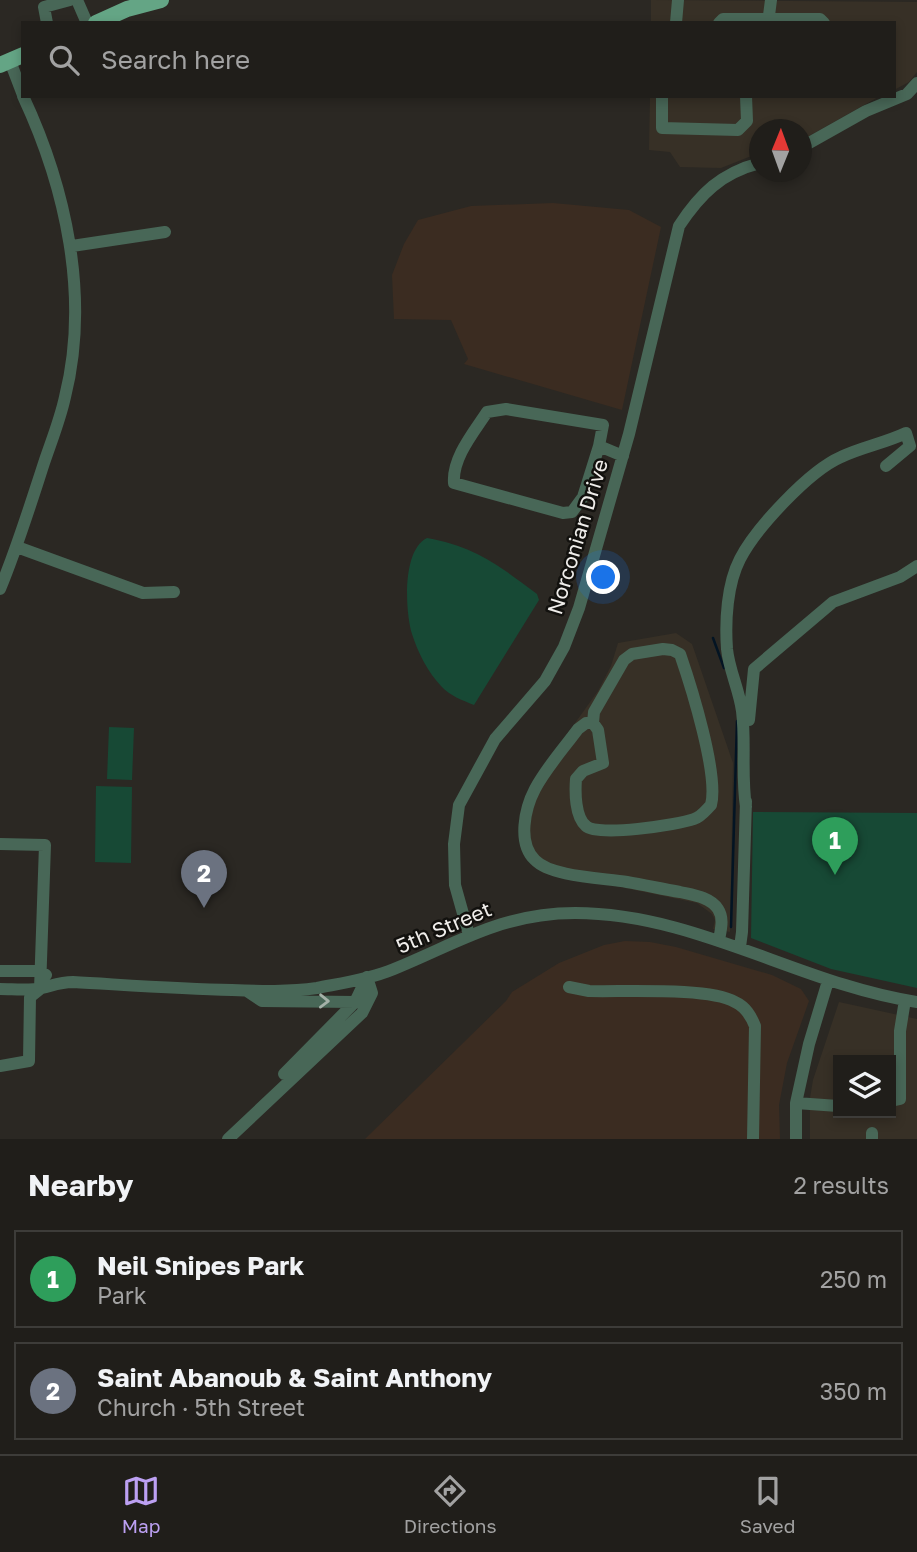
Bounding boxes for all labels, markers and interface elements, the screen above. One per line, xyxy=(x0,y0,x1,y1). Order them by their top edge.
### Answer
search box xyxy=(21,21,896,98)
icon: search xyxy=(45,41,83,79)
text: Search here xyxy=(101,44,250,75)
north arrow xyxy=(749,119,812,182)
street label: Norconian Drive xyxy=(541,456,613,618)
your location xyxy=(586,560,620,594)
pin: 1 xyxy=(812,817,858,875)
pin: 2 xyxy=(181,850,227,908)
street label: 5th Street xyxy=(392,895,495,959)
one-way arrow xyxy=(318,994,329,1009)
map controls xyxy=(833,1055,896,1118)
button: layers xyxy=(833,1055,896,1118)
text: Nearby xyxy=(28,1167,133,1203)
text: 2 results xyxy=(793,1171,889,1199)
text: Neil Snipes Park xyxy=(97,1250,304,1281)
text: 1 xyxy=(47,1265,59,1293)
text: 250 m xyxy=(820,1265,887,1293)
text: Park xyxy=(97,1281,147,1309)
text: Saint Abanoub & Saint Anthony xyxy=(97,1362,492,1393)
text: 2 xyxy=(46,1377,60,1405)
text: 350 m xyxy=(820,1377,887,1405)
text: Church · 5th Street xyxy=(97,1393,305,1421)
tab: Map xyxy=(122,1472,160,1537)
tab: Directions xyxy=(404,1472,497,1537)
tab: Saved xyxy=(740,1472,795,1537)

